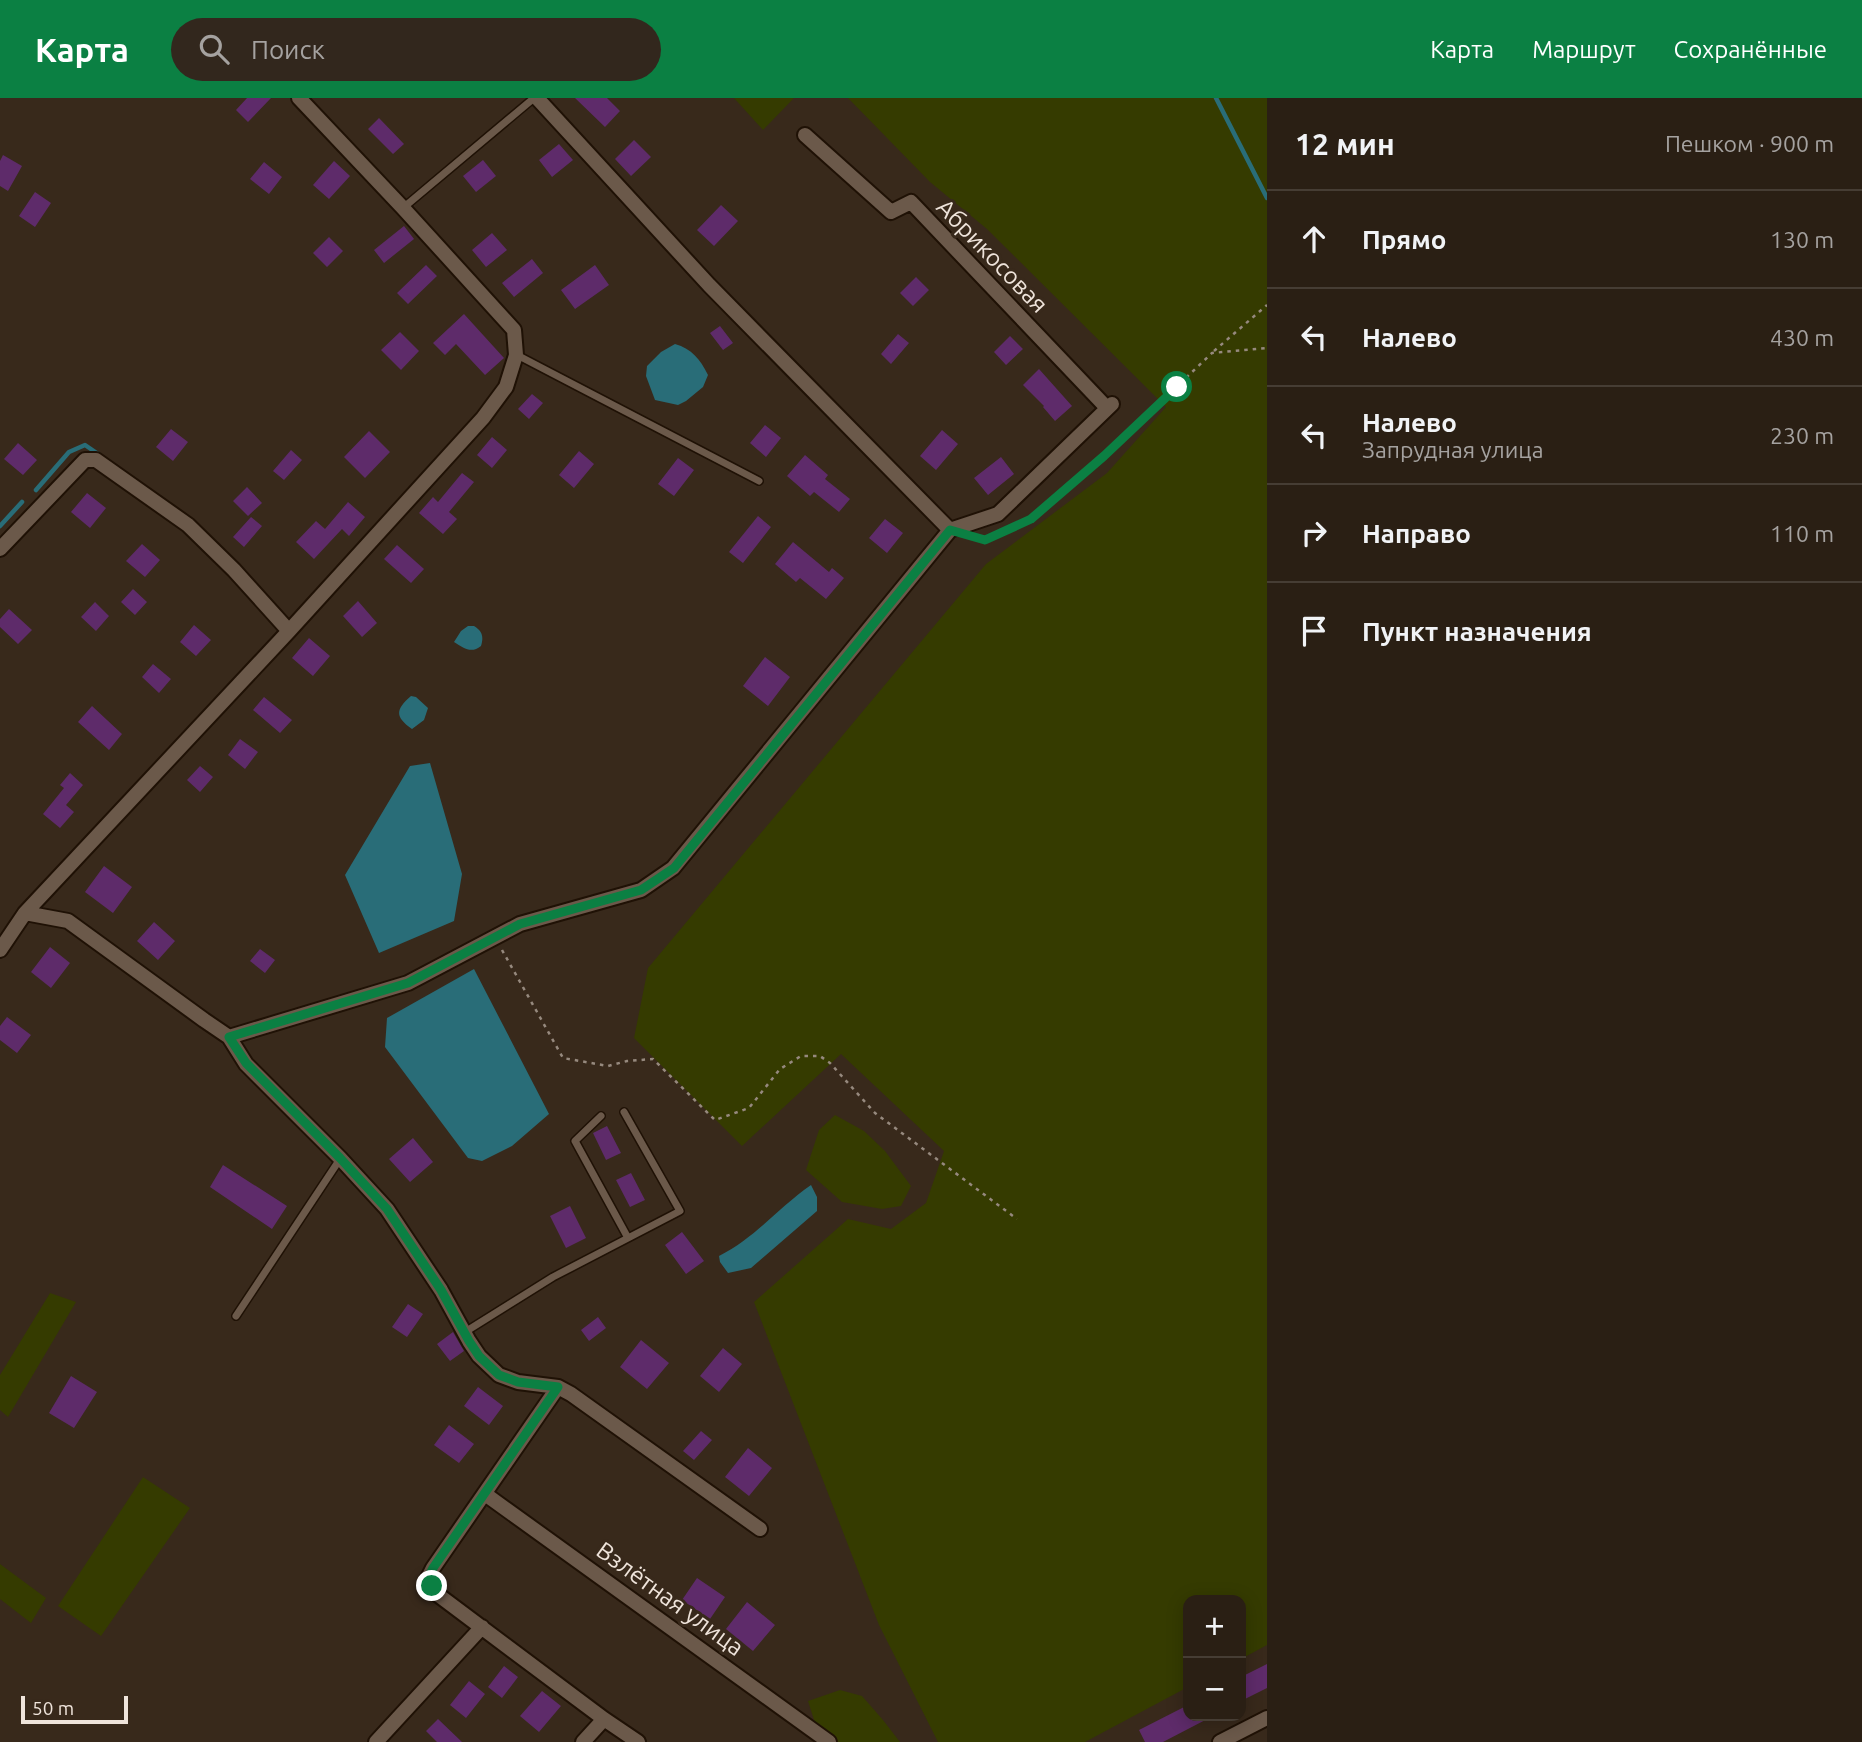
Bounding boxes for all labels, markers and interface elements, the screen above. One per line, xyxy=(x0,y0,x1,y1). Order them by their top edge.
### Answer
search box xyxy=(171,18,661,81)
icon: search xyxy=(195,30,233,68)
text: Карта xyxy=(35,31,129,68)
text: Поиск xyxy=(251,35,325,64)
text: Карта xyxy=(1430,36,1494,63)
text: Маршрут xyxy=(1532,36,1636,63)
text: Сохранённые xyxy=(1674,36,1827,63)
text: 12 мин xyxy=(1295,127,1395,161)
text: Пешком · 900 m xyxy=(1665,131,1834,156)
street label: Абрикосовая xyxy=(931,193,1053,318)
icon: ahead xyxy=(1295,220,1333,258)
text: Прямо xyxy=(1362,225,1446,254)
text: 130 m xyxy=(1770,227,1834,252)
icon: left xyxy=(1295,318,1333,356)
text: Налево xyxy=(1362,323,1457,352)
text: 430 m xyxy=(1770,325,1834,350)
route start xyxy=(1161,371,1192,402)
text: Налево xyxy=(1362,408,1457,437)
icon: left xyxy=(1295,416,1333,454)
text: 230 m xyxy=(1770,423,1834,448)
text: Запрудная улица xyxy=(1362,437,1543,462)
icon: right xyxy=(1295,514,1333,552)
text: Направо xyxy=(1362,519,1471,548)
text: 110 m xyxy=(1770,521,1834,546)
icon: arrive xyxy=(1295,612,1333,650)
text: Пункт назначения xyxy=(1362,617,1592,646)
street label: Взлётная улица xyxy=(592,1536,749,1661)
route end xyxy=(416,1570,447,1601)
map controls xyxy=(1183,1595,1246,1721)
button: + xyxy=(1183,1595,1246,1658)
button: − xyxy=(1183,1658,1246,1721)
scale bar xyxy=(21,1693,128,1725)
text: 50 m xyxy=(32,1697,74,1719)

